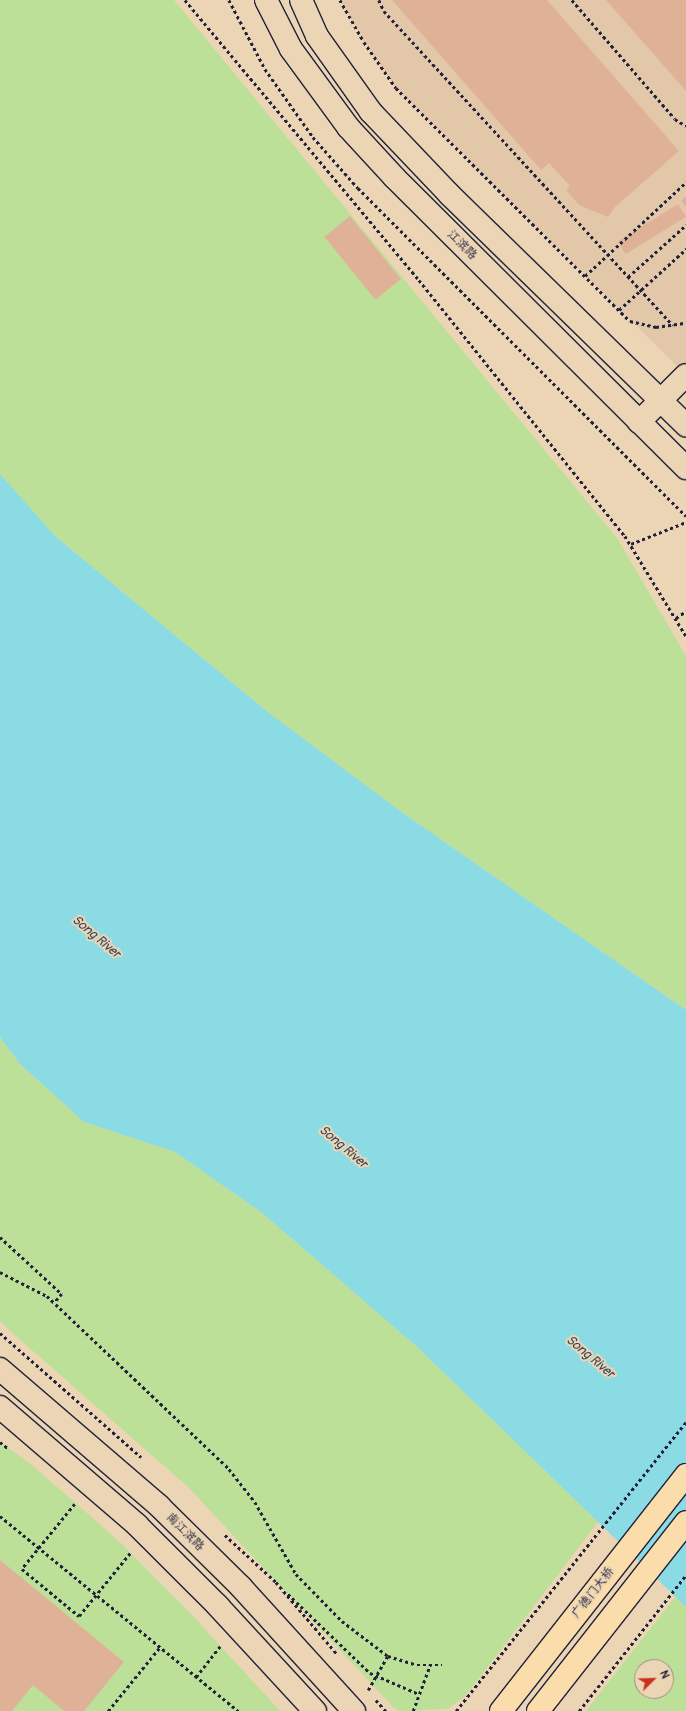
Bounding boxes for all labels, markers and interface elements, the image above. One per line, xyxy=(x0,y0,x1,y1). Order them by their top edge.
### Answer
street label: 江滨路 xyxy=(444,227,480,263)
water label: Song River xyxy=(69,912,123,962)
water label: Song River xyxy=(316,1122,370,1172)
water label: Song River xyxy=(563,1332,617,1382)
street label: 南江滨路 xyxy=(163,1510,207,1554)
street label: 广德门大桥 xyxy=(569,1565,617,1621)
north arrow xyxy=(634,1659,674,1699)
text: N xyxy=(657,1669,672,1680)

